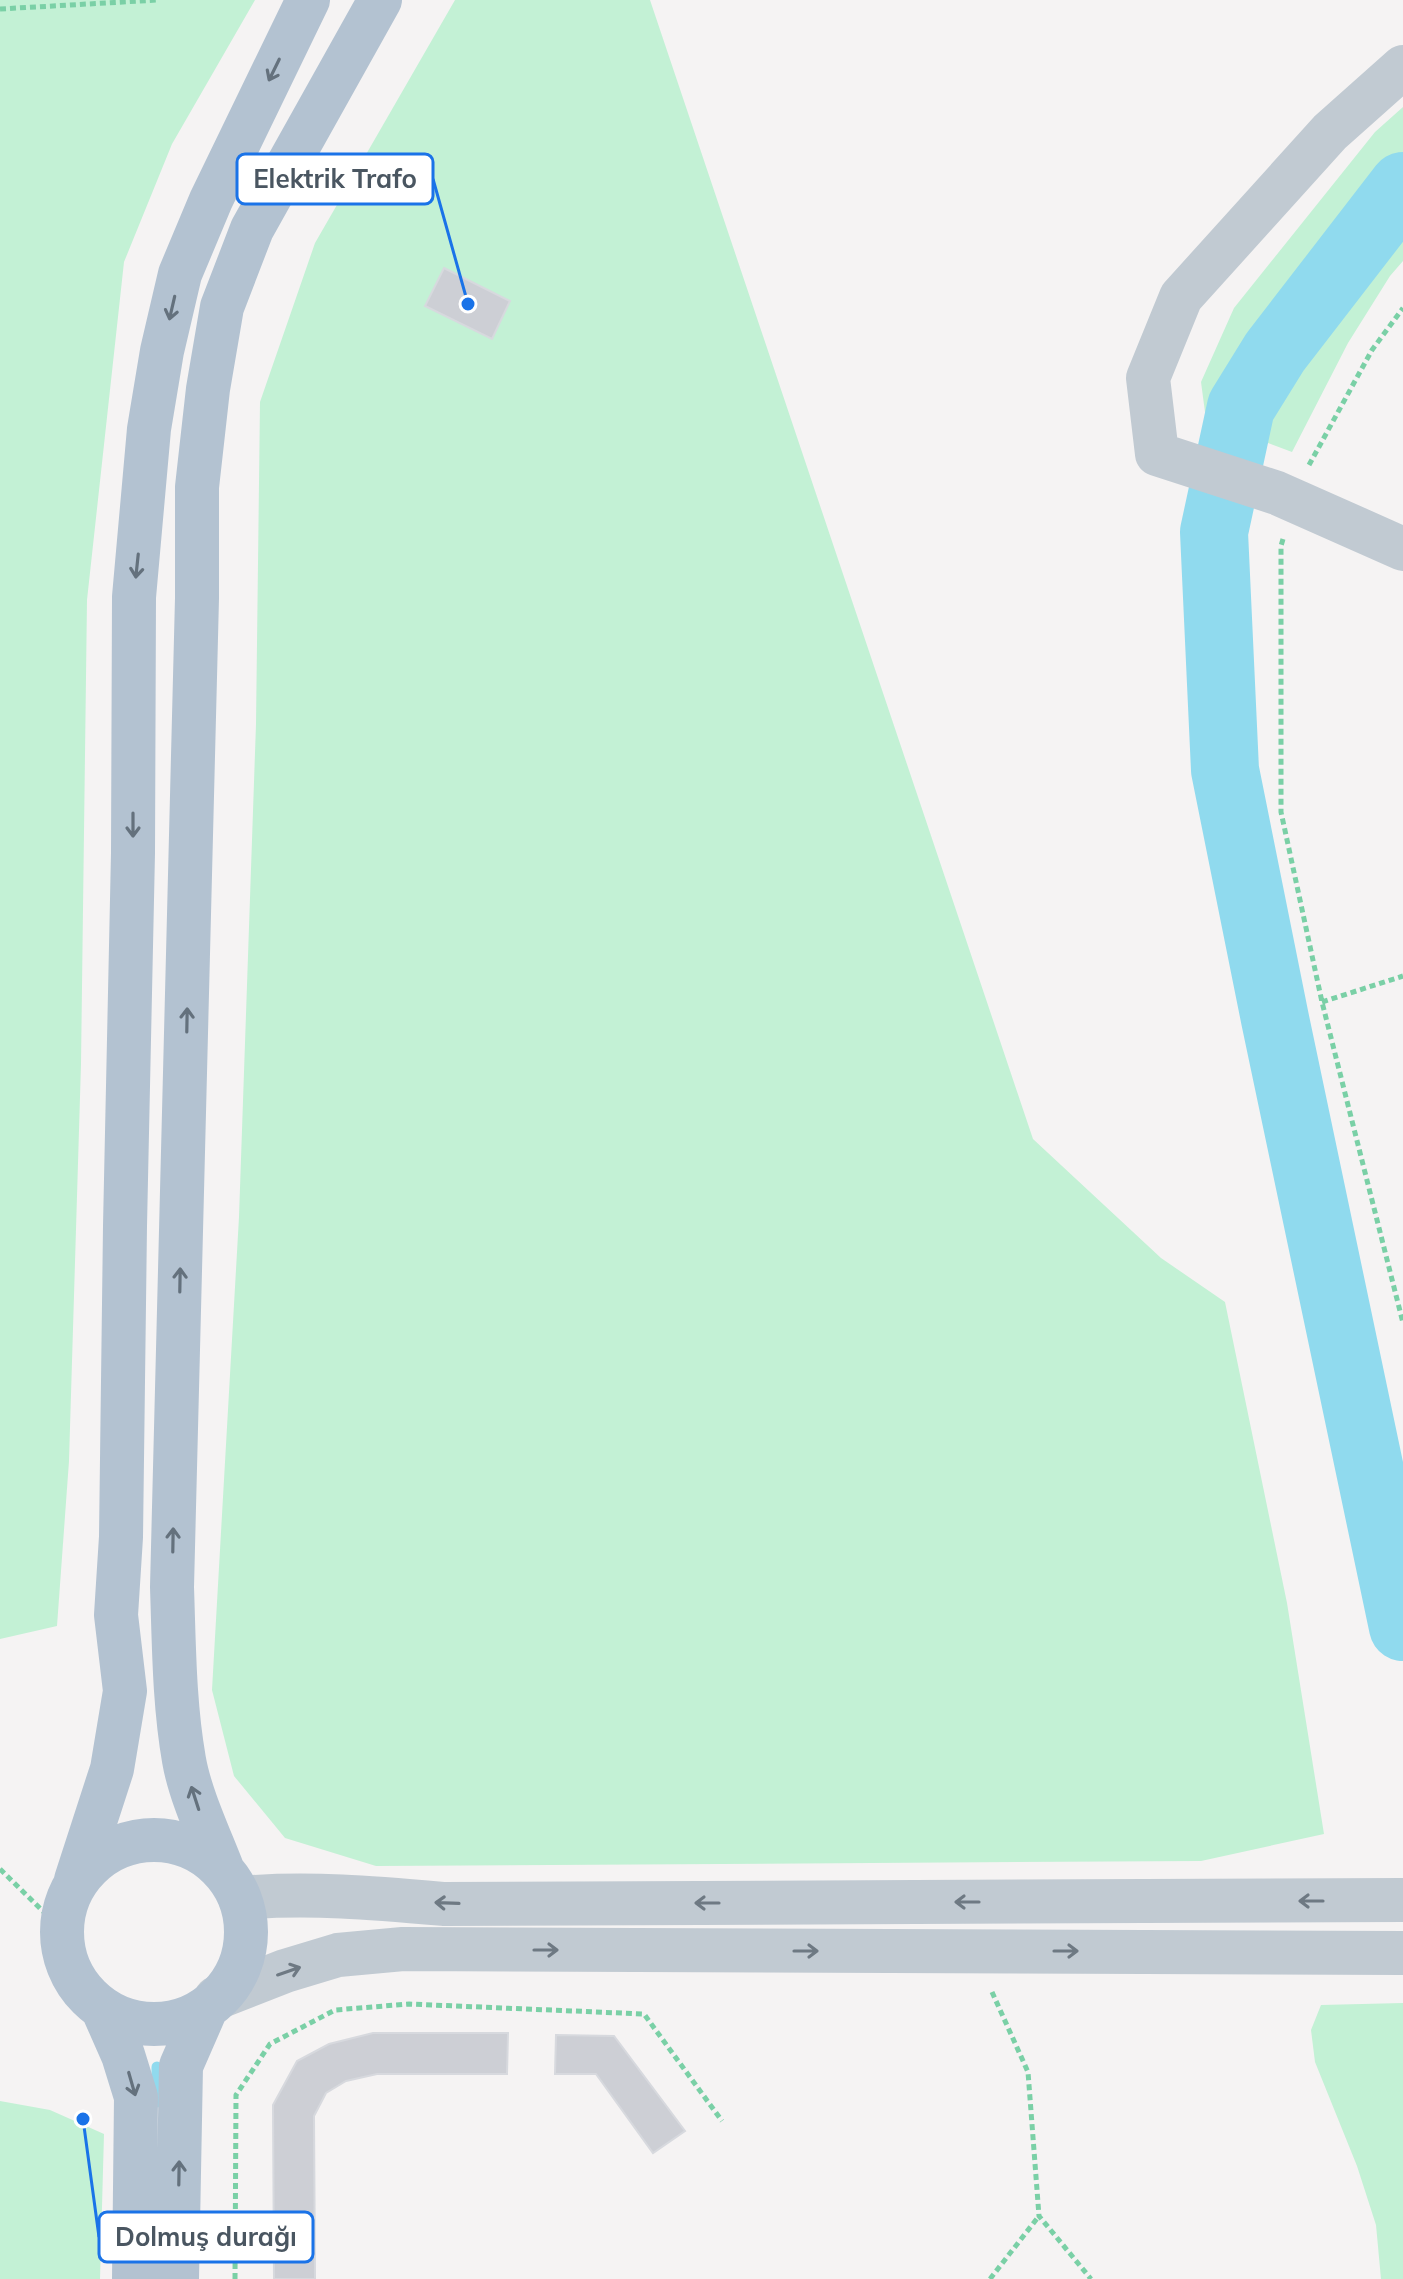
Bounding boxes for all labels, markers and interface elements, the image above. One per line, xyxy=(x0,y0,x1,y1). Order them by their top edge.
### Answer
one-way arrow xyxy=(266,58,281,82)
callout: Elektrik Trafo xyxy=(237,154,433,204)
text: Elektrik Trafo xyxy=(253,162,417,195)
one-way arrow xyxy=(163,295,178,321)
one-way arrow xyxy=(129,552,144,578)
one-way arrow xyxy=(125,811,141,838)
one-way arrow xyxy=(179,1007,194,1034)
one-way arrow xyxy=(172,1267,188,1294)
one-way arrow xyxy=(166,1527,181,1554)
one-way arrow xyxy=(187,1786,202,1811)
one-way arrow xyxy=(1298,1893,1325,1909)
one-way arrow xyxy=(954,1894,981,1910)
one-way arrow xyxy=(694,1895,721,1911)
one-way arrow xyxy=(434,1896,461,1911)
one-way arrow xyxy=(532,1942,559,1958)
one-way arrow xyxy=(792,1943,819,1958)
one-way arrow xyxy=(1052,1943,1079,1959)
one-way arrow xyxy=(276,1962,301,1977)
one-way arrow xyxy=(125,2071,140,2097)
one-way arrow xyxy=(171,2160,186,2187)
callout: Dolmuş durağı xyxy=(99,2212,313,2262)
text: Dolmuş durağı xyxy=(115,2220,297,2253)

